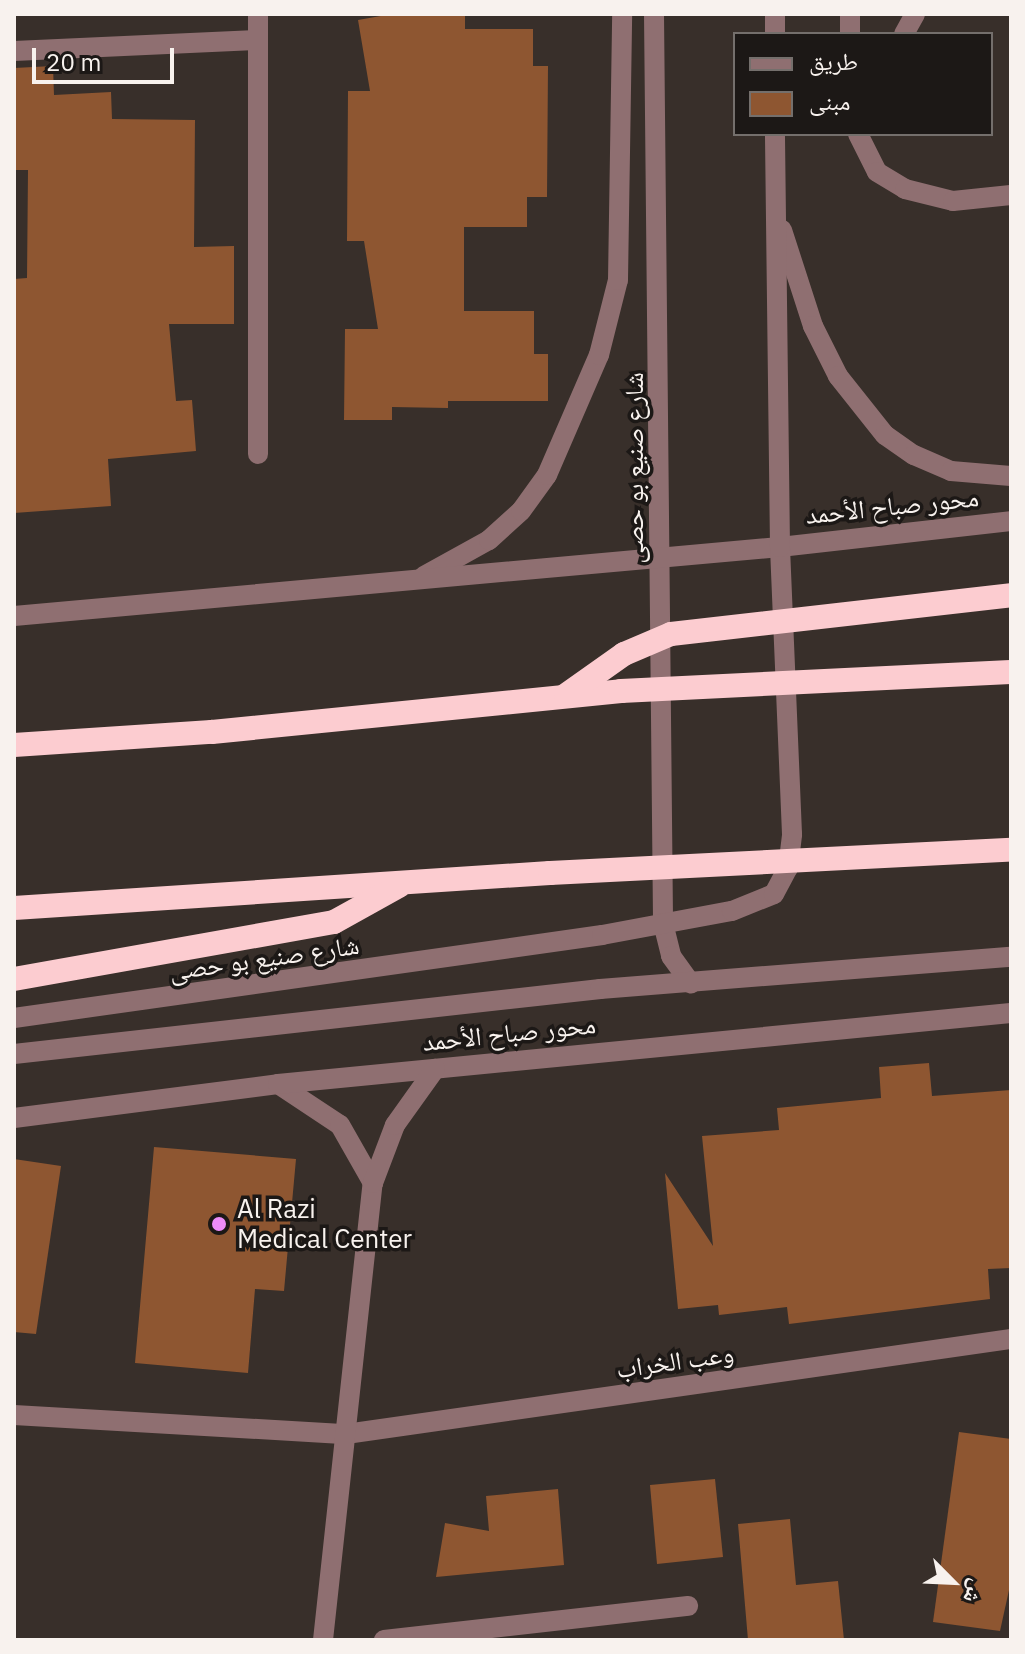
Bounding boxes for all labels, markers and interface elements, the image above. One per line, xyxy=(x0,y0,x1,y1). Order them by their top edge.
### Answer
scale bar xyxy=(36,32,178,82)
legend xyxy=(733,32,993,136)
text: طريق xyxy=(809,45,858,77)
text: 20 m xyxy=(46,46,101,78)
text: مبنى xyxy=(809,85,850,117)
street label: شارع صنيع بو حصى xyxy=(618,372,650,564)
street label: محور صباح الأحمد xyxy=(804,481,980,531)
street label: شارع صنيع بو حصى xyxy=(167,929,361,987)
street label: محور صباح الأحمد xyxy=(421,1008,597,1058)
place label: Al Razi Medical Center xyxy=(237,1193,412,1254)
marker: Al Razi Medical Center xyxy=(208,1213,230,1235)
street label: وعب الخراب xyxy=(614,1337,736,1385)
north arrow xyxy=(913,1542,993,1622)
text: ش xyxy=(957,1575,993,1609)

